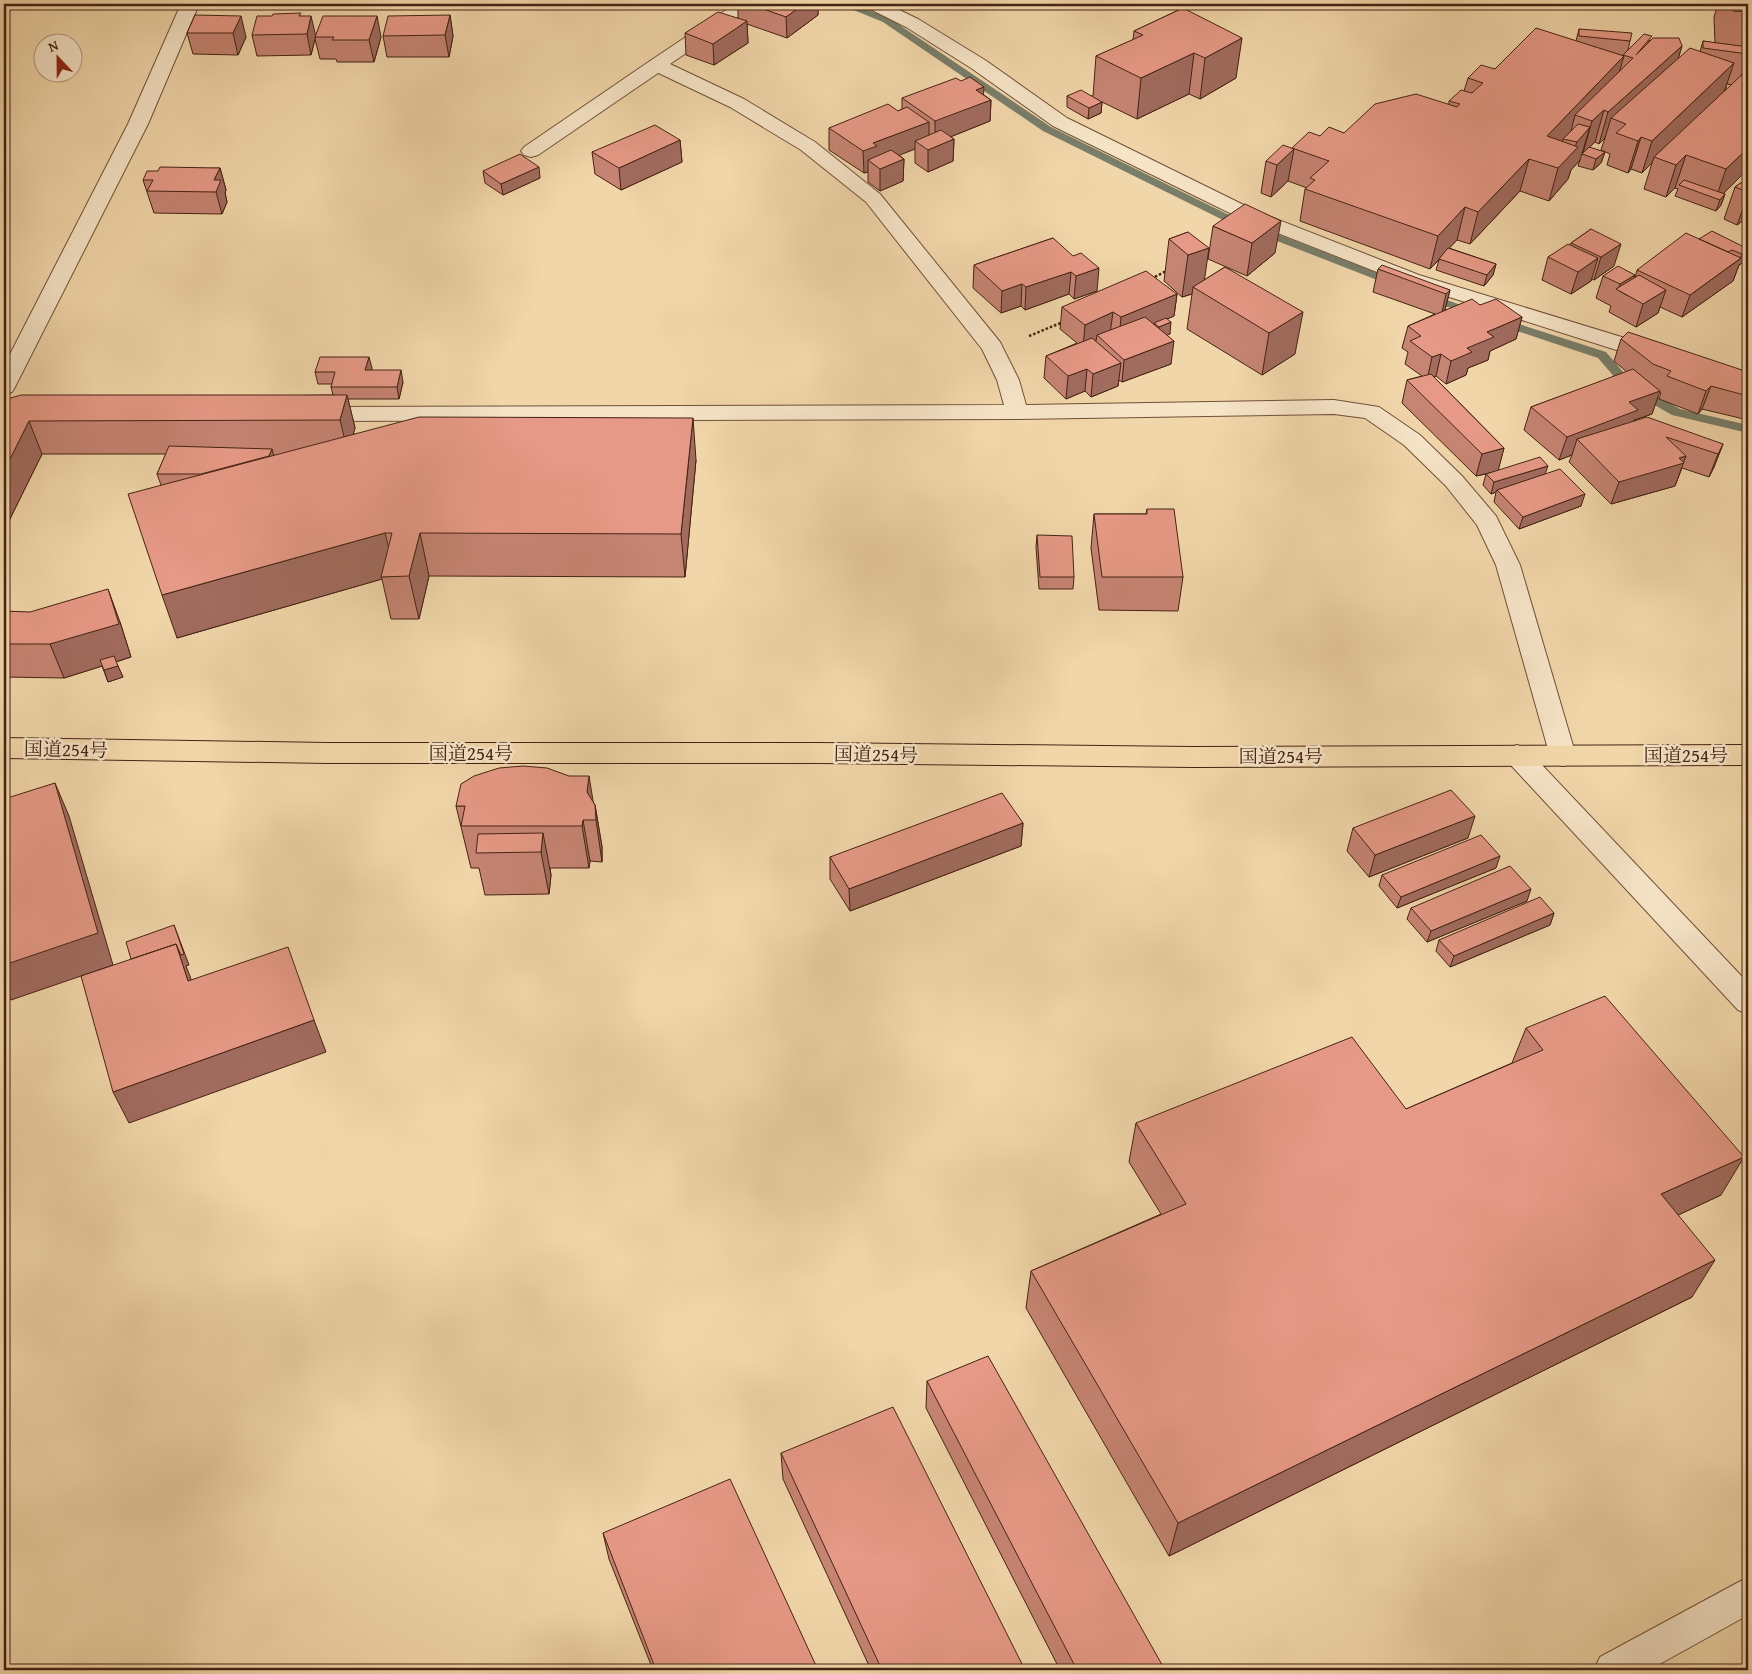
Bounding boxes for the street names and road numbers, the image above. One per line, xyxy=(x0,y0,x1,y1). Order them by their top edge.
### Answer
street label: 国道254号 xyxy=(24,734,108,764)
street label: 国道254号 xyxy=(429,739,513,767)
street label: 国道254号 xyxy=(834,739,918,769)
street label: 国道254号 xyxy=(1644,741,1728,769)
street label: 国道254号 xyxy=(1239,742,1323,770)

